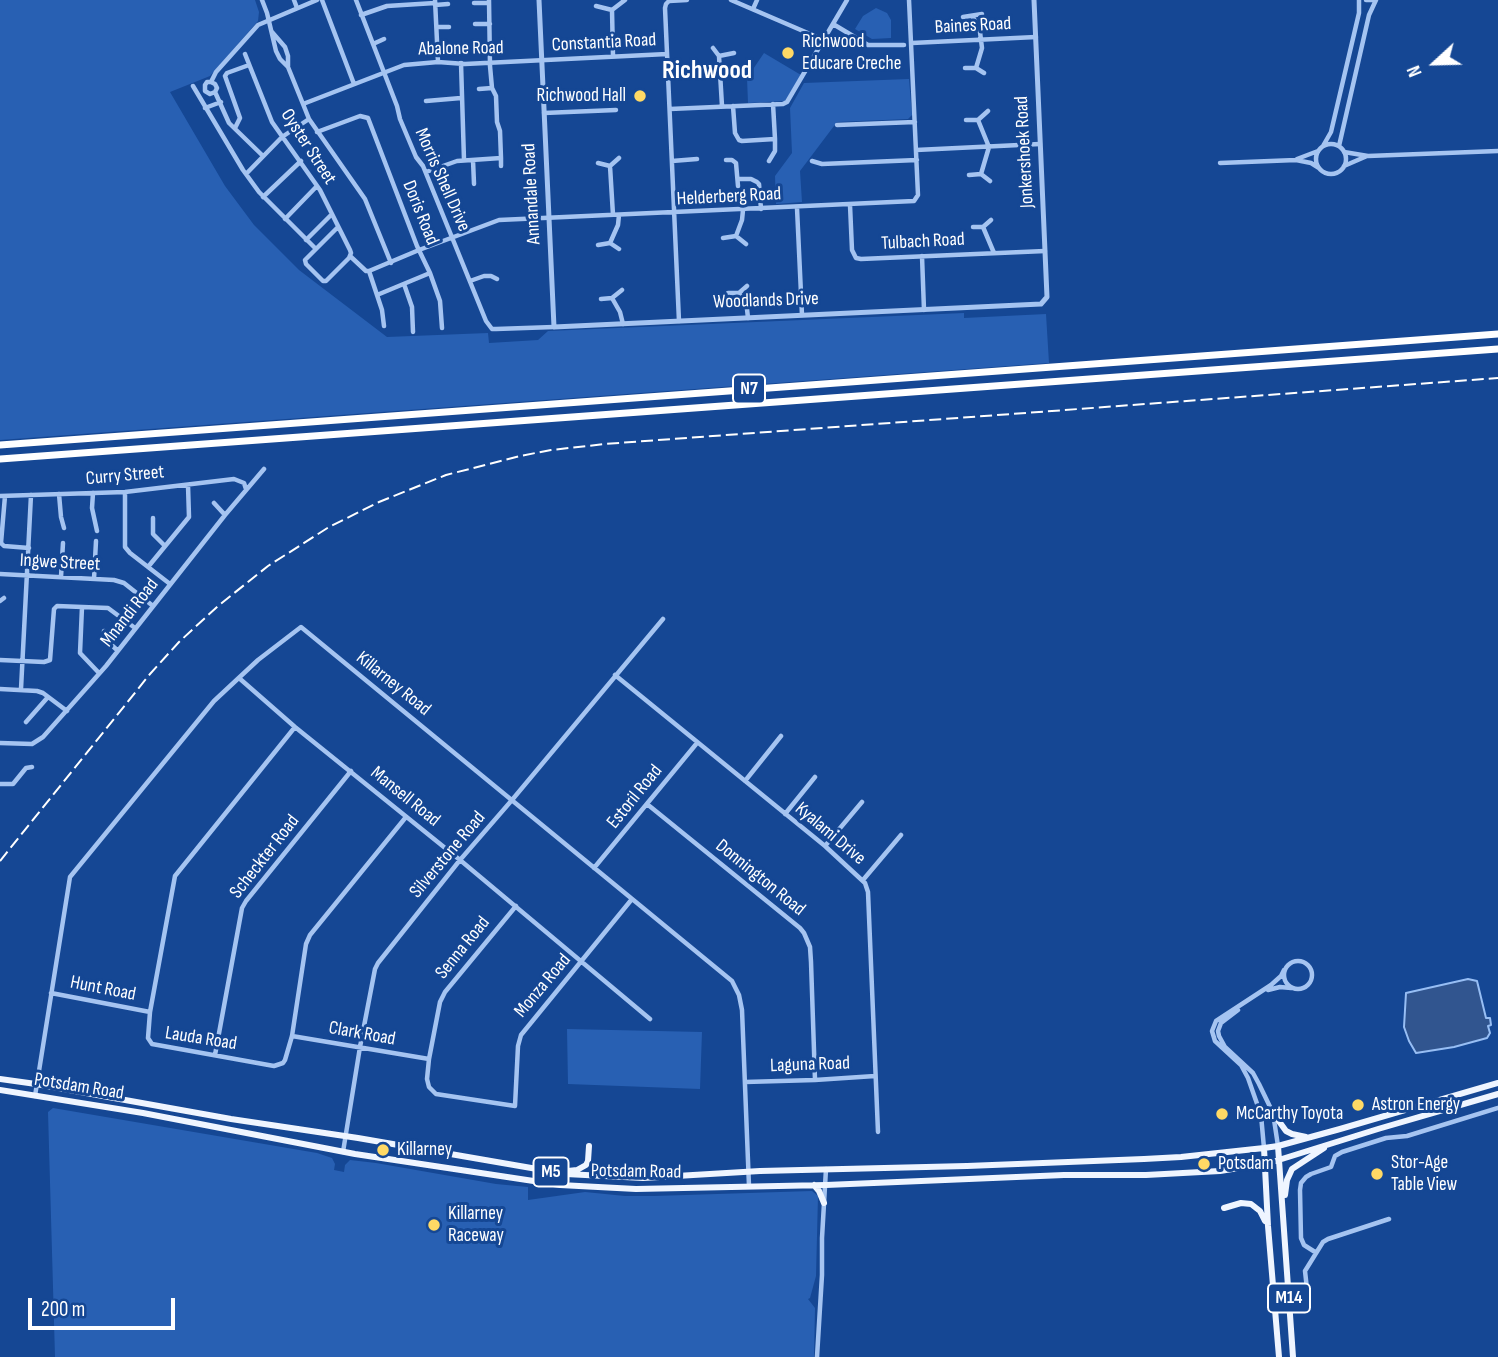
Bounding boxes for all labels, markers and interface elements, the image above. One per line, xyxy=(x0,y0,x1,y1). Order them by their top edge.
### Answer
street label: Baines Road xyxy=(934,13,1012,39)
north arrow xyxy=(1400,28,1470,98)
street label: Constantia Road xyxy=(551,29,657,57)
place label: Richwood Educare Creche xyxy=(802,31,901,75)
street label: Abalone Road xyxy=(418,37,504,61)
marker: Richwood Educare Creche xyxy=(780,45,796,61)
district label: Richwood xyxy=(662,55,752,87)
text: N xyxy=(1403,62,1428,80)
place label: Richwood Hall xyxy=(537,85,626,107)
marker: Richwood Hall xyxy=(632,88,648,104)
street label: Jonkershoek Road xyxy=(1011,95,1039,209)
street label: Oyster Street xyxy=(275,105,341,189)
street label: Morris Shell Drive xyxy=(409,125,475,235)
street label: Annandale Road xyxy=(518,143,546,245)
street label: Doris Road xyxy=(397,177,443,249)
street label: Helderberg Road xyxy=(676,183,782,211)
street label: Tulbach Road xyxy=(881,228,965,256)
street label: Woodlands Drive xyxy=(713,288,819,314)
road number: N7 xyxy=(733,374,765,404)
street label: Curry Street xyxy=(85,461,165,491)
street label: Ingwe Street xyxy=(19,550,101,576)
street label: Mnandi Road xyxy=(96,574,164,652)
street label: Killarney Road xyxy=(351,647,435,721)
street label: Estoril Road xyxy=(602,761,668,833)
street label: Mansell Road xyxy=(366,762,444,832)
street label: Kyalami Drive xyxy=(790,798,870,870)
street label: Silverstone Road xyxy=(405,807,491,903)
street label: Scheckter Road xyxy=(225,811,305,903)
street label: Donnington Road xyxy=(710,835,810,921)
street label: Senna Road xyxy=(431,912,495,984)
street label: Monza Road xyxy=(510,950,576,1022)
street label: Hunt Road xyxy=(68,971,138,1007)
street label: Clark Road xyxy=(327,1017,397,1051)
street label: Lauda Road xyxy=(164,1022,238,1056)
street label: Laguna Road xyxy=(770,1052,850,1078)
street label: Potsdam Road xyxy=(33,1069,125,1105)
place label: Astron Energy xyxy=(1372,1094,1460,1116)
marker: Astron Energy xyxy=(1350,1097,1366,1113)
place label: McCarthy Toyota xyxy=(1236,1103,1343,1125)
marker: McCarthy Toyota xyxy=(1214,1106,1230,1122)
place label: Killarney xyxy=(397,1139,452,1161)
marker: Killarney xyxy=(375,1142,391,1158)
place label: Stor-Age Table View xyxy=(1391,1152,1457,1196)
place label: Potsdam xyxy=(1218,1153,1274,1175)
marker: Potsdam xyxy=(1196,1156,1212,1172)
road number: M5 xyxy=(534,1157,568,1186)
street label: Potsdam Road xyxy=(591,1160,681,1184)
marker: Stor-Age Table View xyxy=(1369,1166,1385,1182)
place label: Killarney Raceway xyxy=(448,1203,504,1247)
marker: Killarney Raceway xyxy=(426,1217,442,1233)
road number: M14 xyxy=(1268,1283,1310,1312)
scale bar xyxy=(32,1284,178,1328)
text: 200 m xyxy=(41,1297,85,1322)

